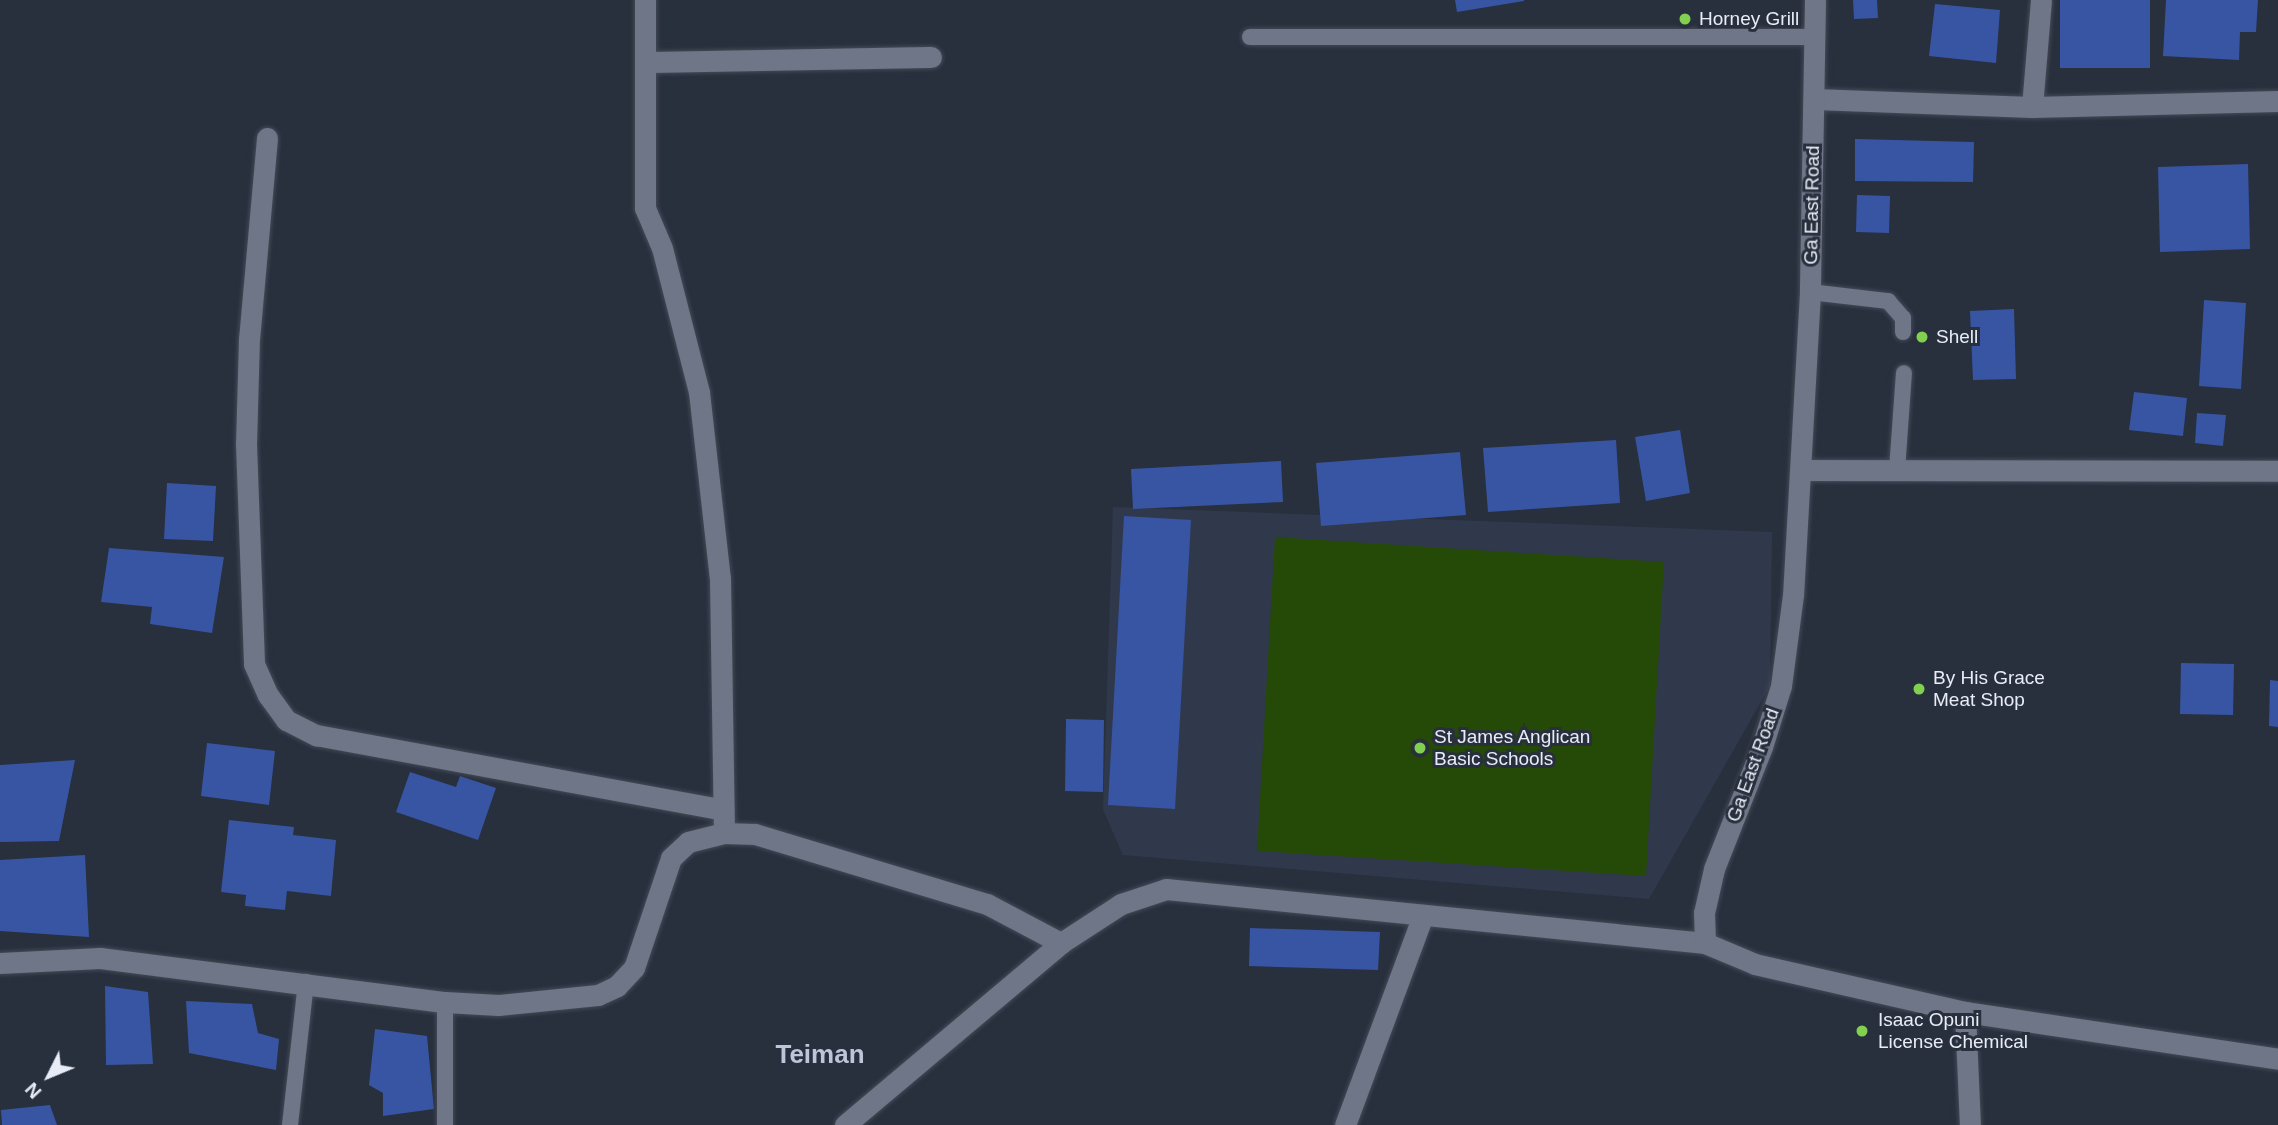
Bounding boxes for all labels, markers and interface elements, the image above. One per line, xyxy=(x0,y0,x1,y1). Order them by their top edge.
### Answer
place label: Horney Grill xyxy=(1699,8,1799,30)
marker: Horney Grill xyxy=(1677,11,1693,27)
street label: Ga East Road xyxy=(1800,145,1824,265)
place label: Shell xyxy=(1936,326,1978,348)
marker: Shell xyxy=(1914,329,1930,345)
place label: By His Grace Meat Shop xyxy=(1933,667,2045,711)
marker: By His Grace Meat Shop xyxy=(1911,681,1927,697)
street label: Ga East Road xyxy=(1722,705,1784,825)
place label: St James Anglican Basic Schools xyxy=(1434,726,1591,770)
marker: St James Anglican Basic Schools xyxy=(1412,740,1428,756)
place label: Isaac Opuni License Chemical xyxy=(1878,1009,2028,1053)
marker: Isaac Opuni License Chemical xyxy=(1852,1021,1872,1041)
district label: Teiman xyxy=(775,1039,865,1071)
north arrow xyxy=(14,1041,84,1111)
text: N xyxy=(21,1078,46,1103)

